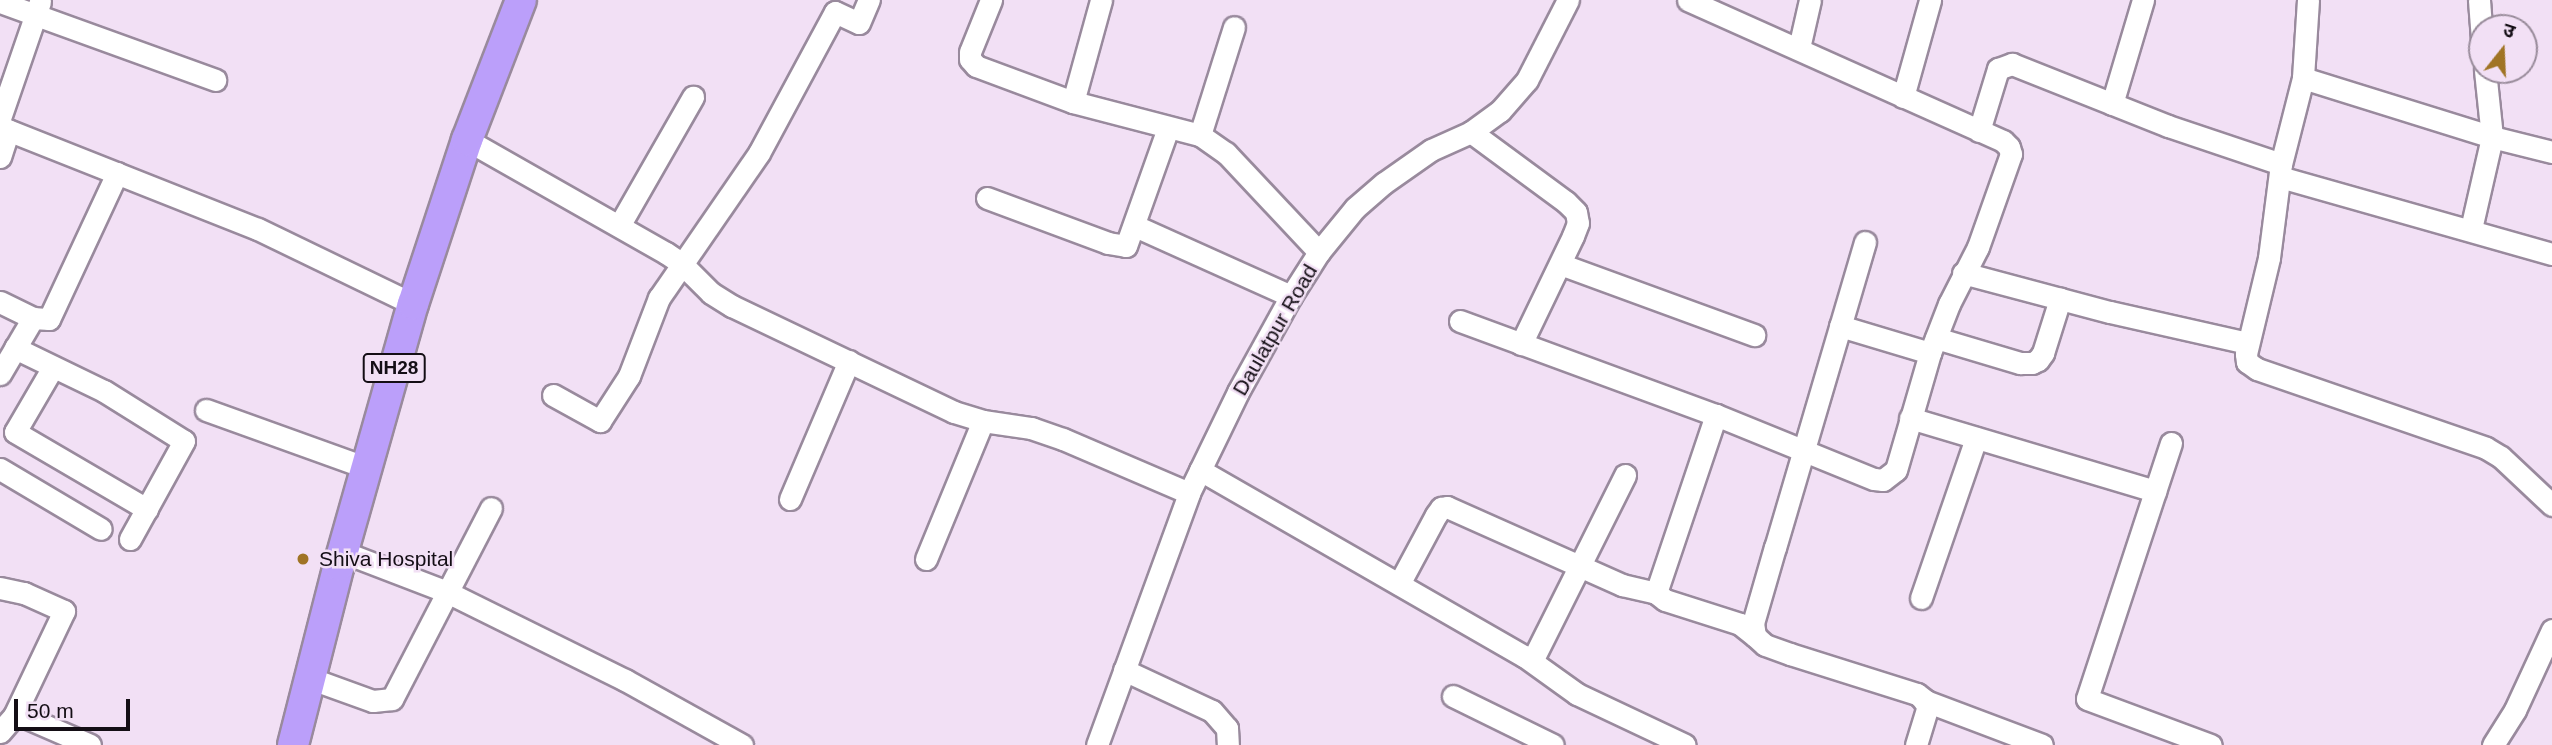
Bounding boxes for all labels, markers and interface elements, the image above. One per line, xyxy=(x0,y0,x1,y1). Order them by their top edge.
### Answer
north arrow xyxy=(2468,14,2538,84)
text: उ xyxy=(2500,19,2518,42)
street label: Daulatpur Road xyxy=(1227,260,1323,400)
road number: NH28 xyxy=(362,352,426,384)
place label: Shiva Hospital xyxy=(319,546,453,572)
marker: Shiva Hospital xyxy=(293,549,313,569)
scale bar xyxy=(18,686,133,730)
text: 50 m xyxy=(27,699,74,722)

